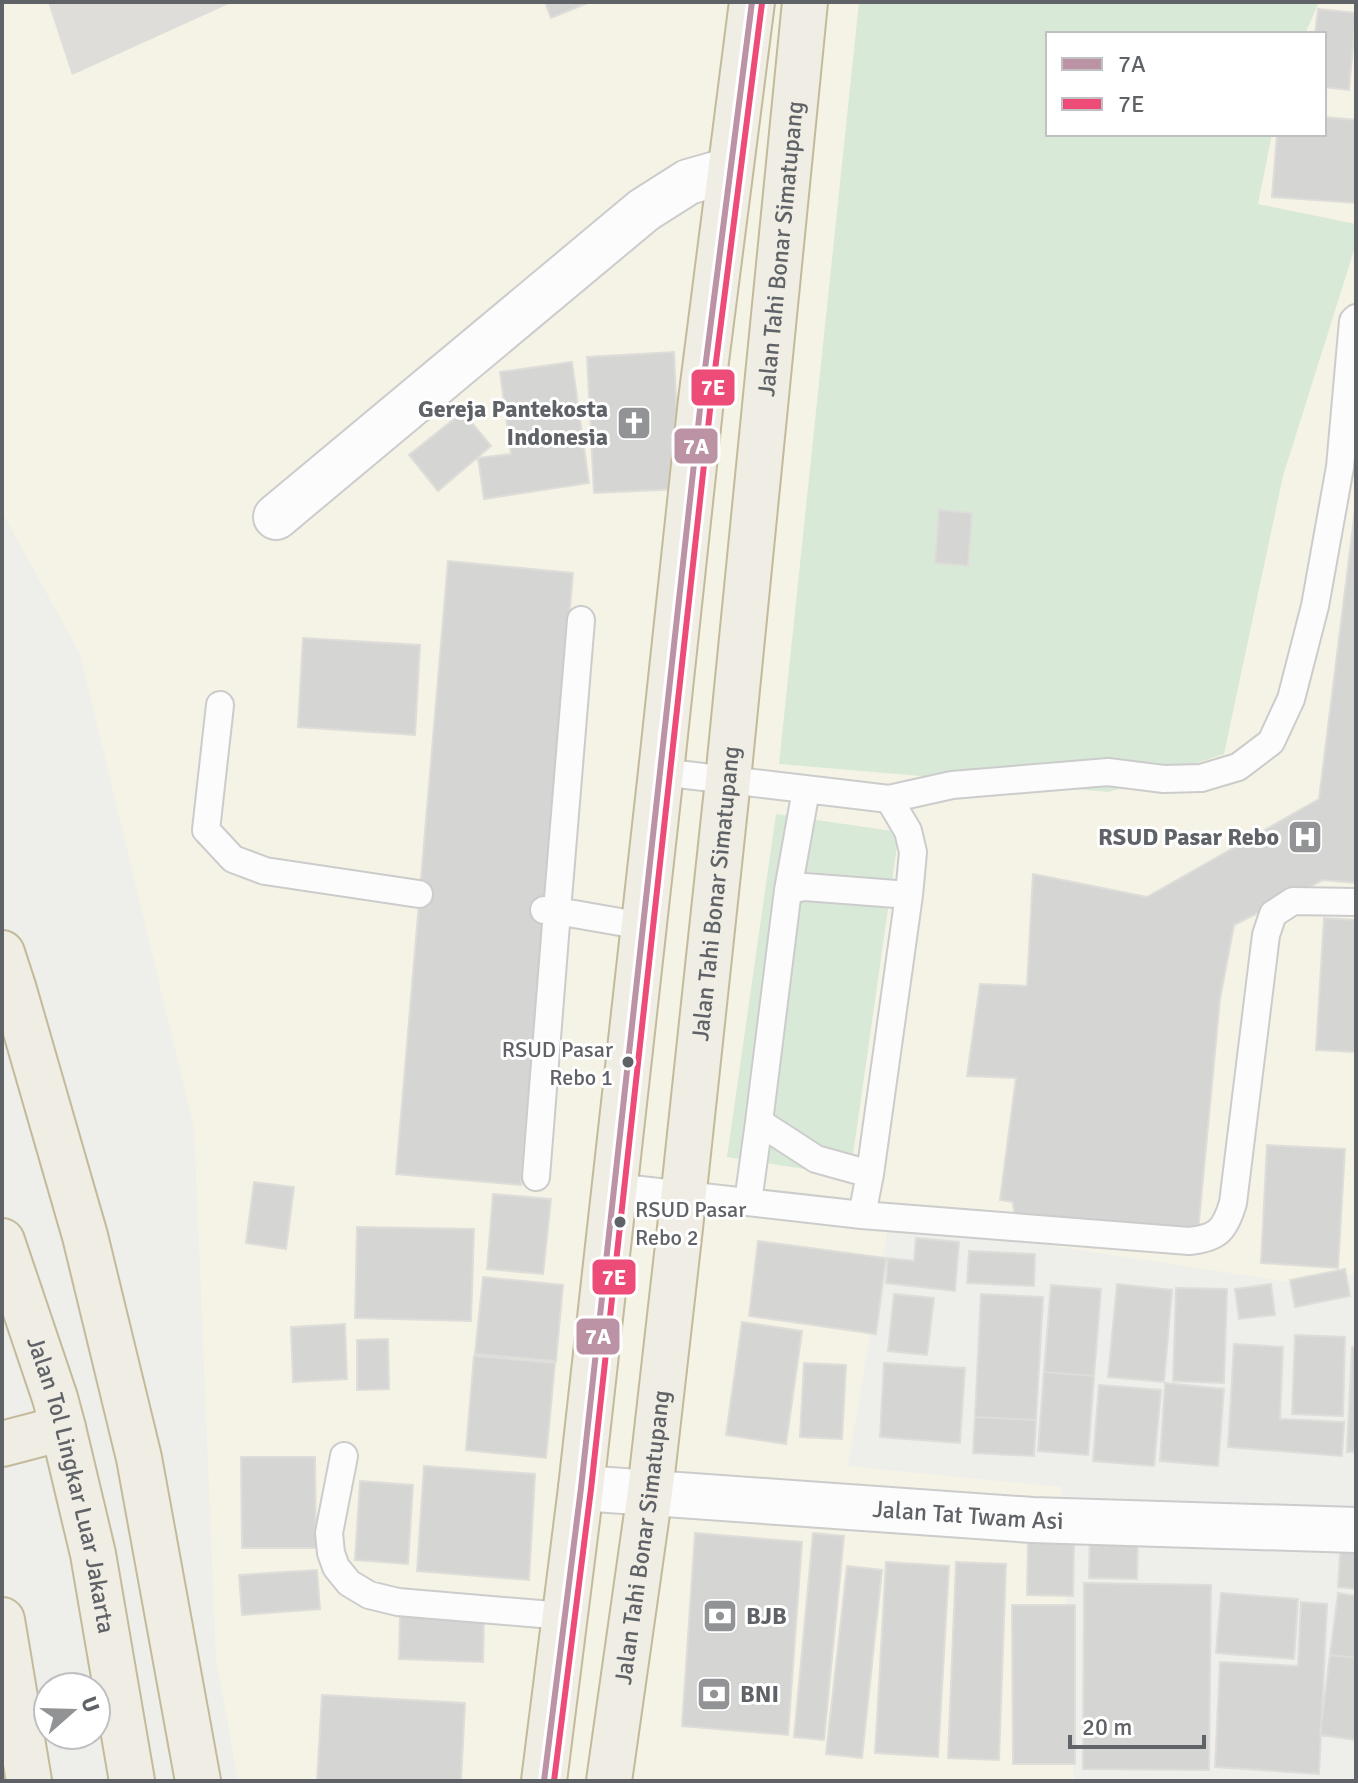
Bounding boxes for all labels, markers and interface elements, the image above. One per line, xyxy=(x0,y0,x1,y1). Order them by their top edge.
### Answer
legend xyxy=(1046,32,1326,136)
text: 7A xyxy=(1118,49,1146,79)
text: 7E xyxy=(1118,89,1145,119)
street label: Jalan Tahi Bonar Simatupang xyxy=(751,100,810,398)
line badge: 7E xyxy=(690,368,736,407)
text: 7E xyxy=(701,374,725,401)
place label: Gereja Pantekosta Indonesia xyxy=(418,394,608,452)
church icon: Gereja Pantekosta Indonesia xyxy=(615,404,653,442)
line badge: 7A xyxy=(673,427,719,465)
text: 7A xyxy=(683,433,709,460)
street label: Jalan Tahi Bonar Simatupang xyxy=(685,745,746,1043)
hospital icon: RSUD Pasar Rebo xyxy=(1286,818,1324,856)
place label: RSUD Pasar Rebo xyxy=(1098,822,1279,852)
place label: RSUD Pasar Rebo 1 xyxy=(502,1036,613,1091)
marker: RSUD Pasar Rebo 1 xyxy=(620,1054,636,1070)
place label: RSUD Pasar Rebo 2 xyxy=(635,1196,746,1251)
marker: RSUD Pasar Rebo 2 xyxy=(612,1214,628,1230)
line badge: 7E xyxy=(591,1258,637,1296)
text: 7E xyxy=(602,1264,626,1291)
line badge: 7A xyxy=(575,1317,621,1356)
text: 7A xyxy=(585,1323,611,1350)
street label: Jalan Tol Lingkar Luar Jakarta xyxy=(20,1332,121,1636)
street label: Jalan Tahi Bonar Simatupang xyxy=(608,1389,676,1686)
street label: Jalan Tat Twam Asi xyxy=(872,1494,1064,1536)
bank icon: BJB xyxy=(701,1597,739,1635)
place label: BJB xyxy=(746,1601,787,1631)
north arrow xyxy=(32,1671,112,1751)
bank icon: BNI xyxy=(695,1675,733,1713)
place label: BNI xyxy=(740,1679,779,1709)
text: U xyxy=(75,1693,106,1716)
scale bar xyxy=(1070,1699,1204,1749)
text: 20 m xyxy=(1082,1712,1132,1742)

